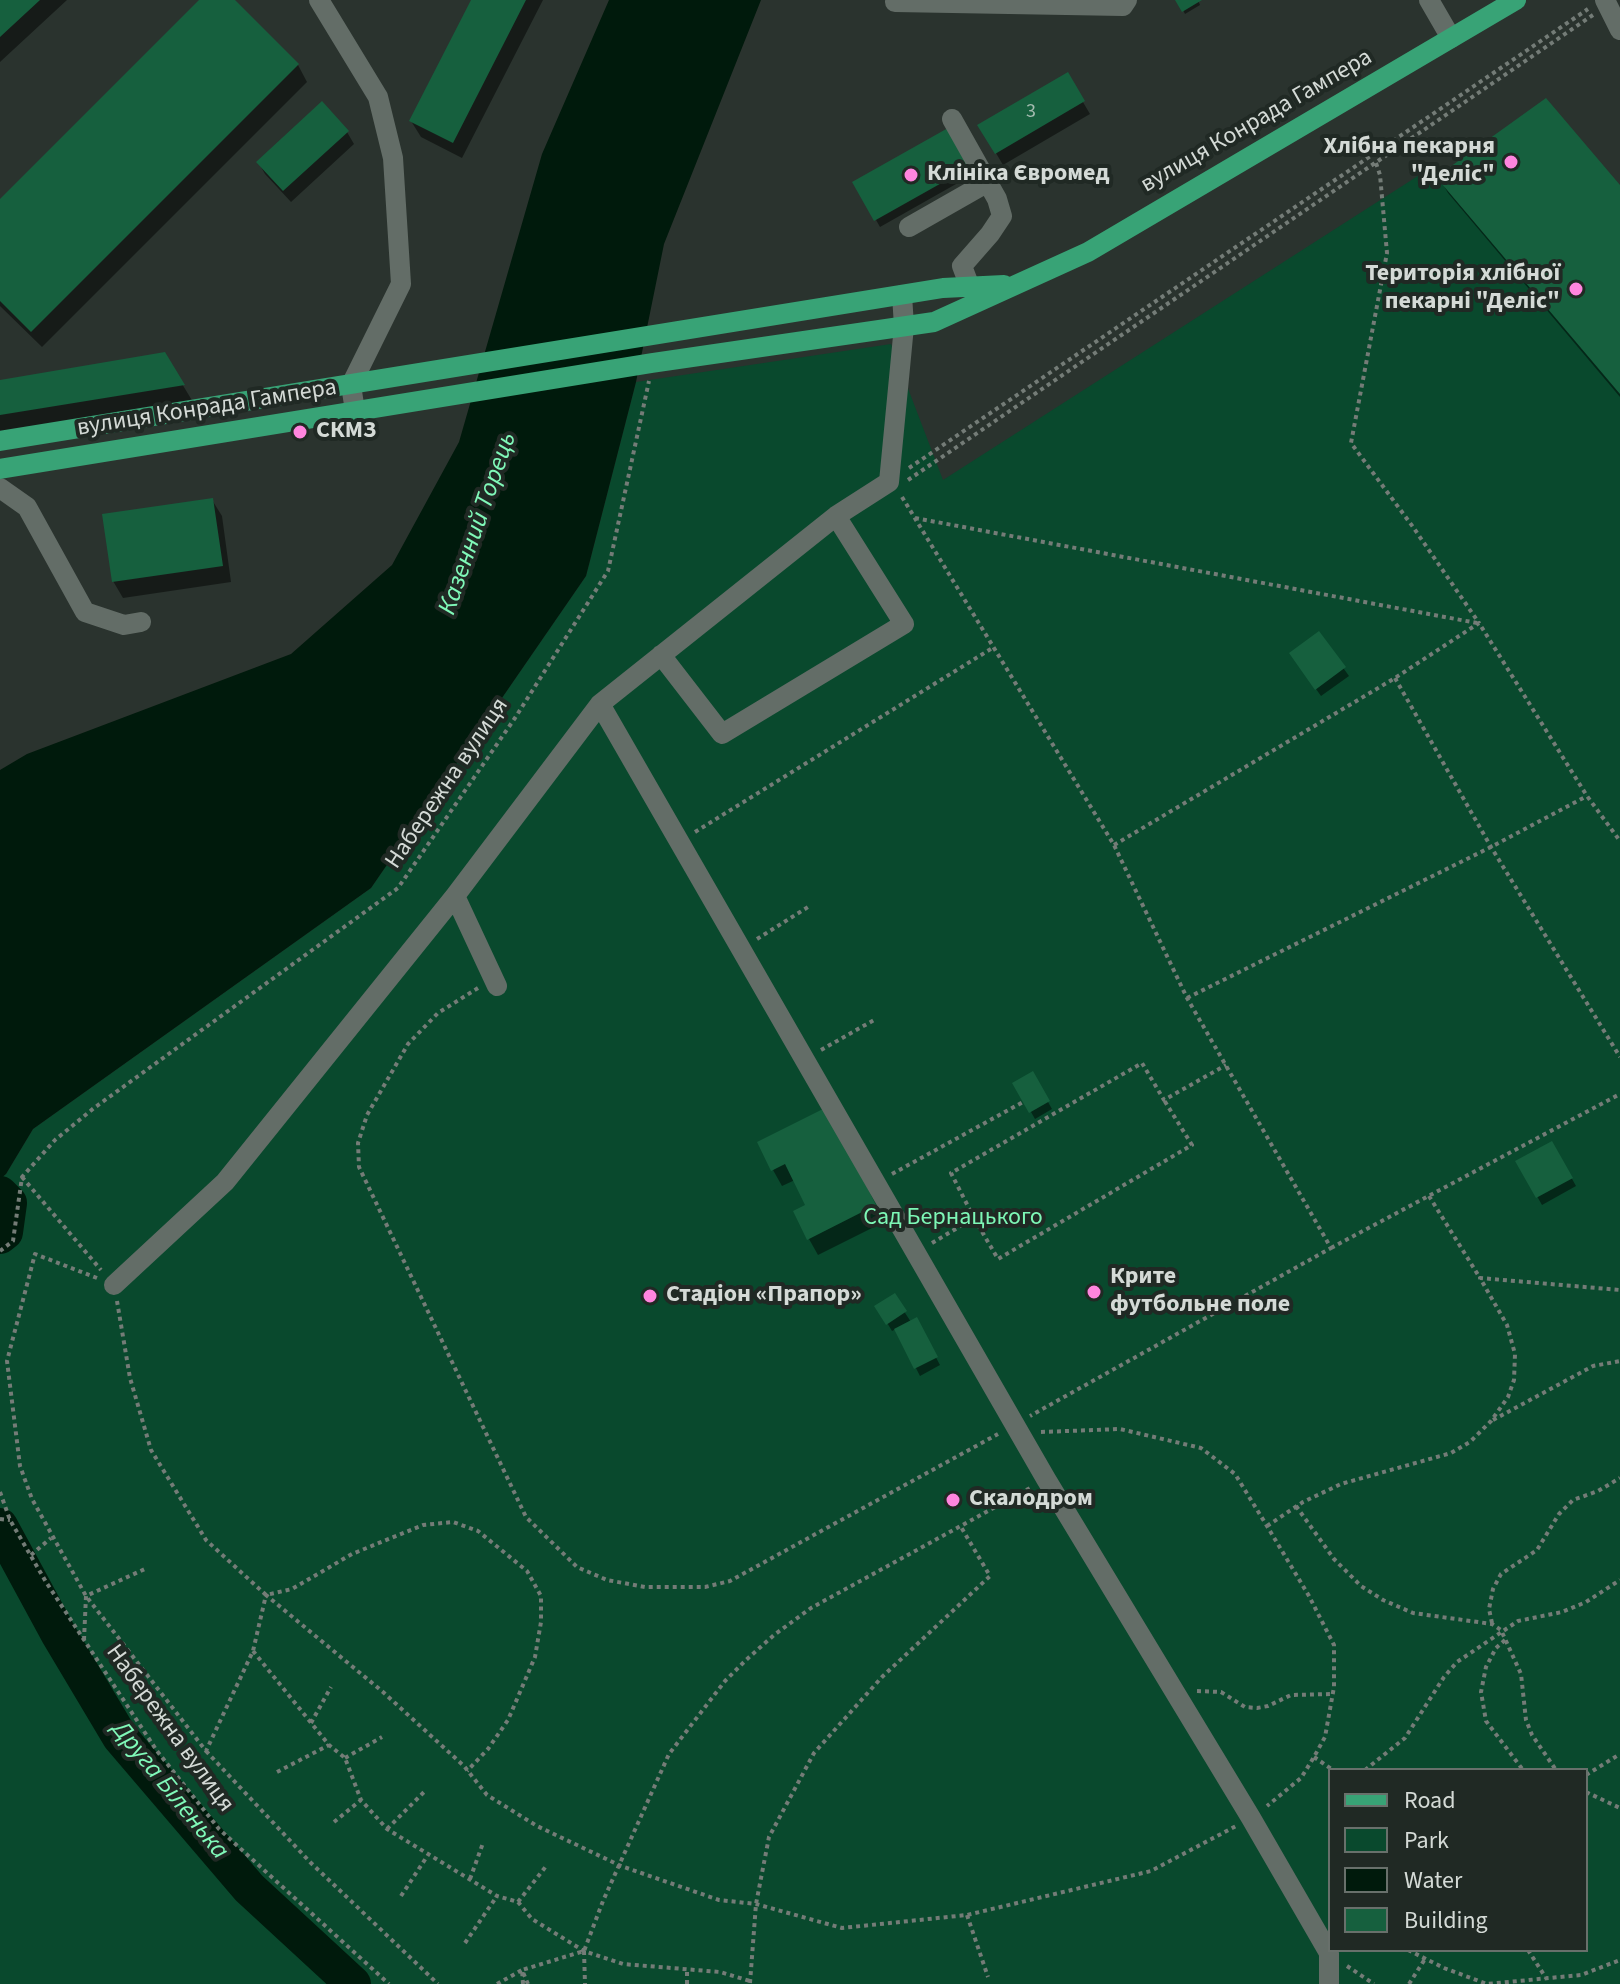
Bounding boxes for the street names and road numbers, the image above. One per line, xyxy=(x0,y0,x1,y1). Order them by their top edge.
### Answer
street label: вулиця Конрада Гампера xyxy=(1136,44,1378,200)
street label: вулиця Конрада Гампера xyxy=(75,374,339,444)
street label: Набережна вулиця xyxy=(380,693,516,875)
street label: Набережна вулиця xyxy=(99,1640,239,1818)

